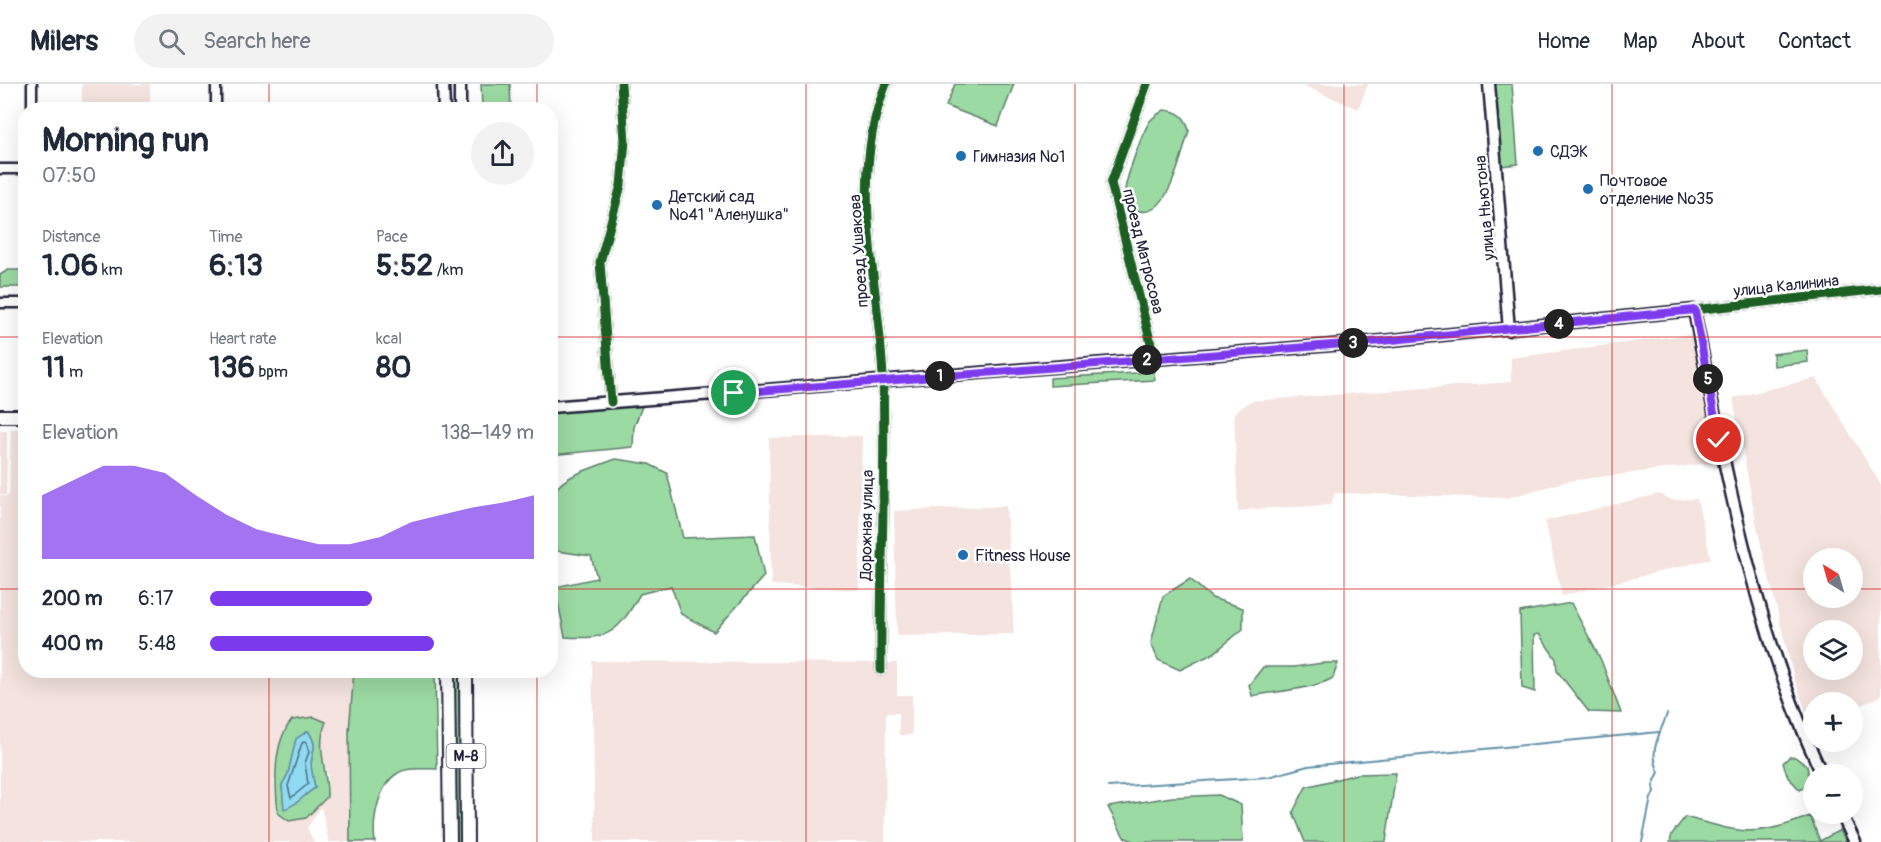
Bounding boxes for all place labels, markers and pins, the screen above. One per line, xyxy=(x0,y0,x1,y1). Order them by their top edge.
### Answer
place label: СДЭК xyxy=(1550,142,1588,162)
marker: СДЭК xyxy=(1531,144,1545,158)
place label: Гимназия №1 xyxy=(973,147,1065,167)
marker: Гимназия №1 xyxy=(954,149,968,163)
place label: Почтовое отделение №35 xyxy=(1600,171,1714,209)
marker: Почтовое отделение №35 xyxy=(1581,182,1595,196)
place label: Детский сад №41 "Аленушка" xyxy=(668,187,789,225)
marker: Детский сад №41 "Аленушка" xyxy=(650,198,664,212)
pin: 4 xyxy=(1544,309,1574,339)
pin: 3 xyxy=(1338,328,1368,358)
pin: 2 xyxy=(1132,345,1162,375)
pin: 1 xyxy=(925,361,955,391)
pin: 5 xyxy=(1693,364,1723,394)
pin xyxy=(708,367,759,418)
pin xyxy=(1693,414,1744,465)
place label: Fitness House xyxy=(975,546,1071,566)
marker: Fitness House xyxy=(956,548,970,562)

